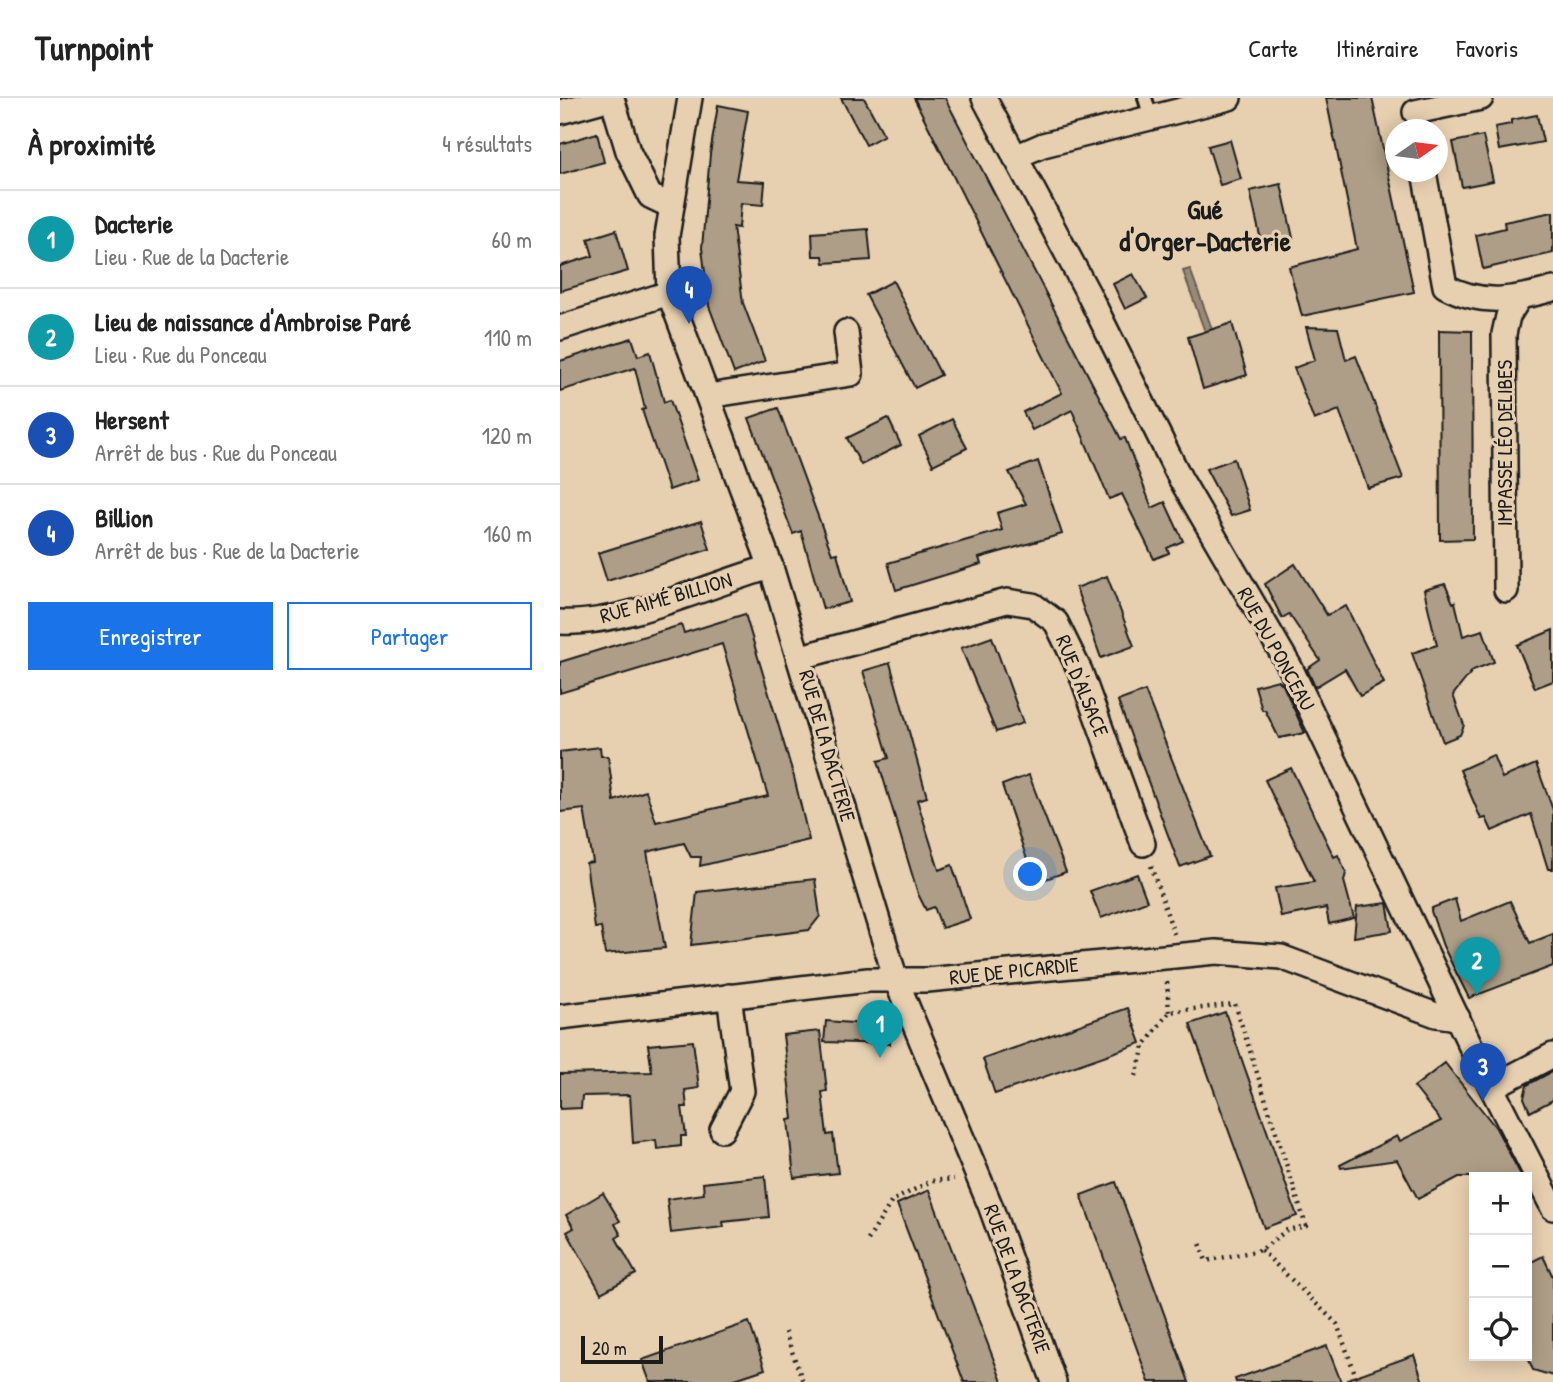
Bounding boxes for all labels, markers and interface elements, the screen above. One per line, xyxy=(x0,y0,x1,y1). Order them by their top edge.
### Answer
text: Turnpoint xyxy=(35,26,152,70)
text: Carte xyxy=(1248,32,1298,64)
text: Itinéraire xyxy=(1336,32,1418,64)
text: Favoris xyxy=(1456,32,1518,64)
north arrow xyxy=(1385,119,1448,182)
text: À proximité xyxy=(28,124,156,164)
text: 4 résultats xyxy=(442,128,532,159)
district label: Gué d'Orger-Dacterie xyxy=(1119,190,1292,261)
text: Dacterie xyxy=(95,206,173,241)
text: 1 xyxy=(47,224,55,255)
text: 60 m xyxy=(492,224,532,255)
text: Lieu · Rue de la Dacterie xyxy=(95,241,289,272)
pin: 4 xyxy=(666,266,712,324)
text: Lieu de naissance d'Ambroise Paré xyxy=(95,304,411,339)
text: 2 xyxy=(46,322,56,353)
text: 110 m xyxy=(484,322,532,353)
text: Lieu · Rue du Ponceau xyxy=(95,339,267,370)
street label: IMPASSE LÉO DELIBES xyxy=(1490,359,1519,526)
text: Hersent xyxy=(95,402,169,437)
text: 3 xyxy=(46,420,56,451)
text: 120 m xyxy=(482,420,532,451)
text: Arrêt de bus · Rue du Ponceau xyxy=(95,437,337,468)
text: Billion xyxy=(95,500,153,535)
text: 4 xyxy=(47,518,55,549)
text: 160 m xyxy=(483,518,532,549)
text: Arrêt de bus · Rue de la Dacterie xyxy=(95,535,359,566)
street label: RUE AIMÉ BILLION xyxy=(597,565,735,630)
street label: RUE DU PONCEAU xyxy=(1231,582,1322,716)
button: Enregistrer xyxy=(28,602,273,670)
button: Partager xyxy=(287,602,532,670)
street label: RUE D'ALSACE xyxy=(1049,631,1116,741)
street label: RUE DE LA DACTERIE xyxy=(792,667,863,825)
your location xyxy=(1013,857,1047,891)
pin: 2 xyxy=(1454,937,1500,995)
street label: RUE DE PICARDIE xyxy=(948,949,1080,992)
pin: 1 xyxy=(857,1000,903,1058)
pin: 3 xyxy=(1460,1043,1506,1101)
map controls xyxy=(1469,1172,1532,1361)
button: + xyxy=(1469,1172,1532,1235)
street label: RUE DE LA DACTERIE xyxy=(977,1200,1058,1357)
button: − xyxy=(1469,1235,1532,1298)
button: locate xyxy=(1469,1298,1532,1361)
scale bar xyxy=(581,1333,663,1365)
text: 20 m xyxy=(592,1335,627,1361)

